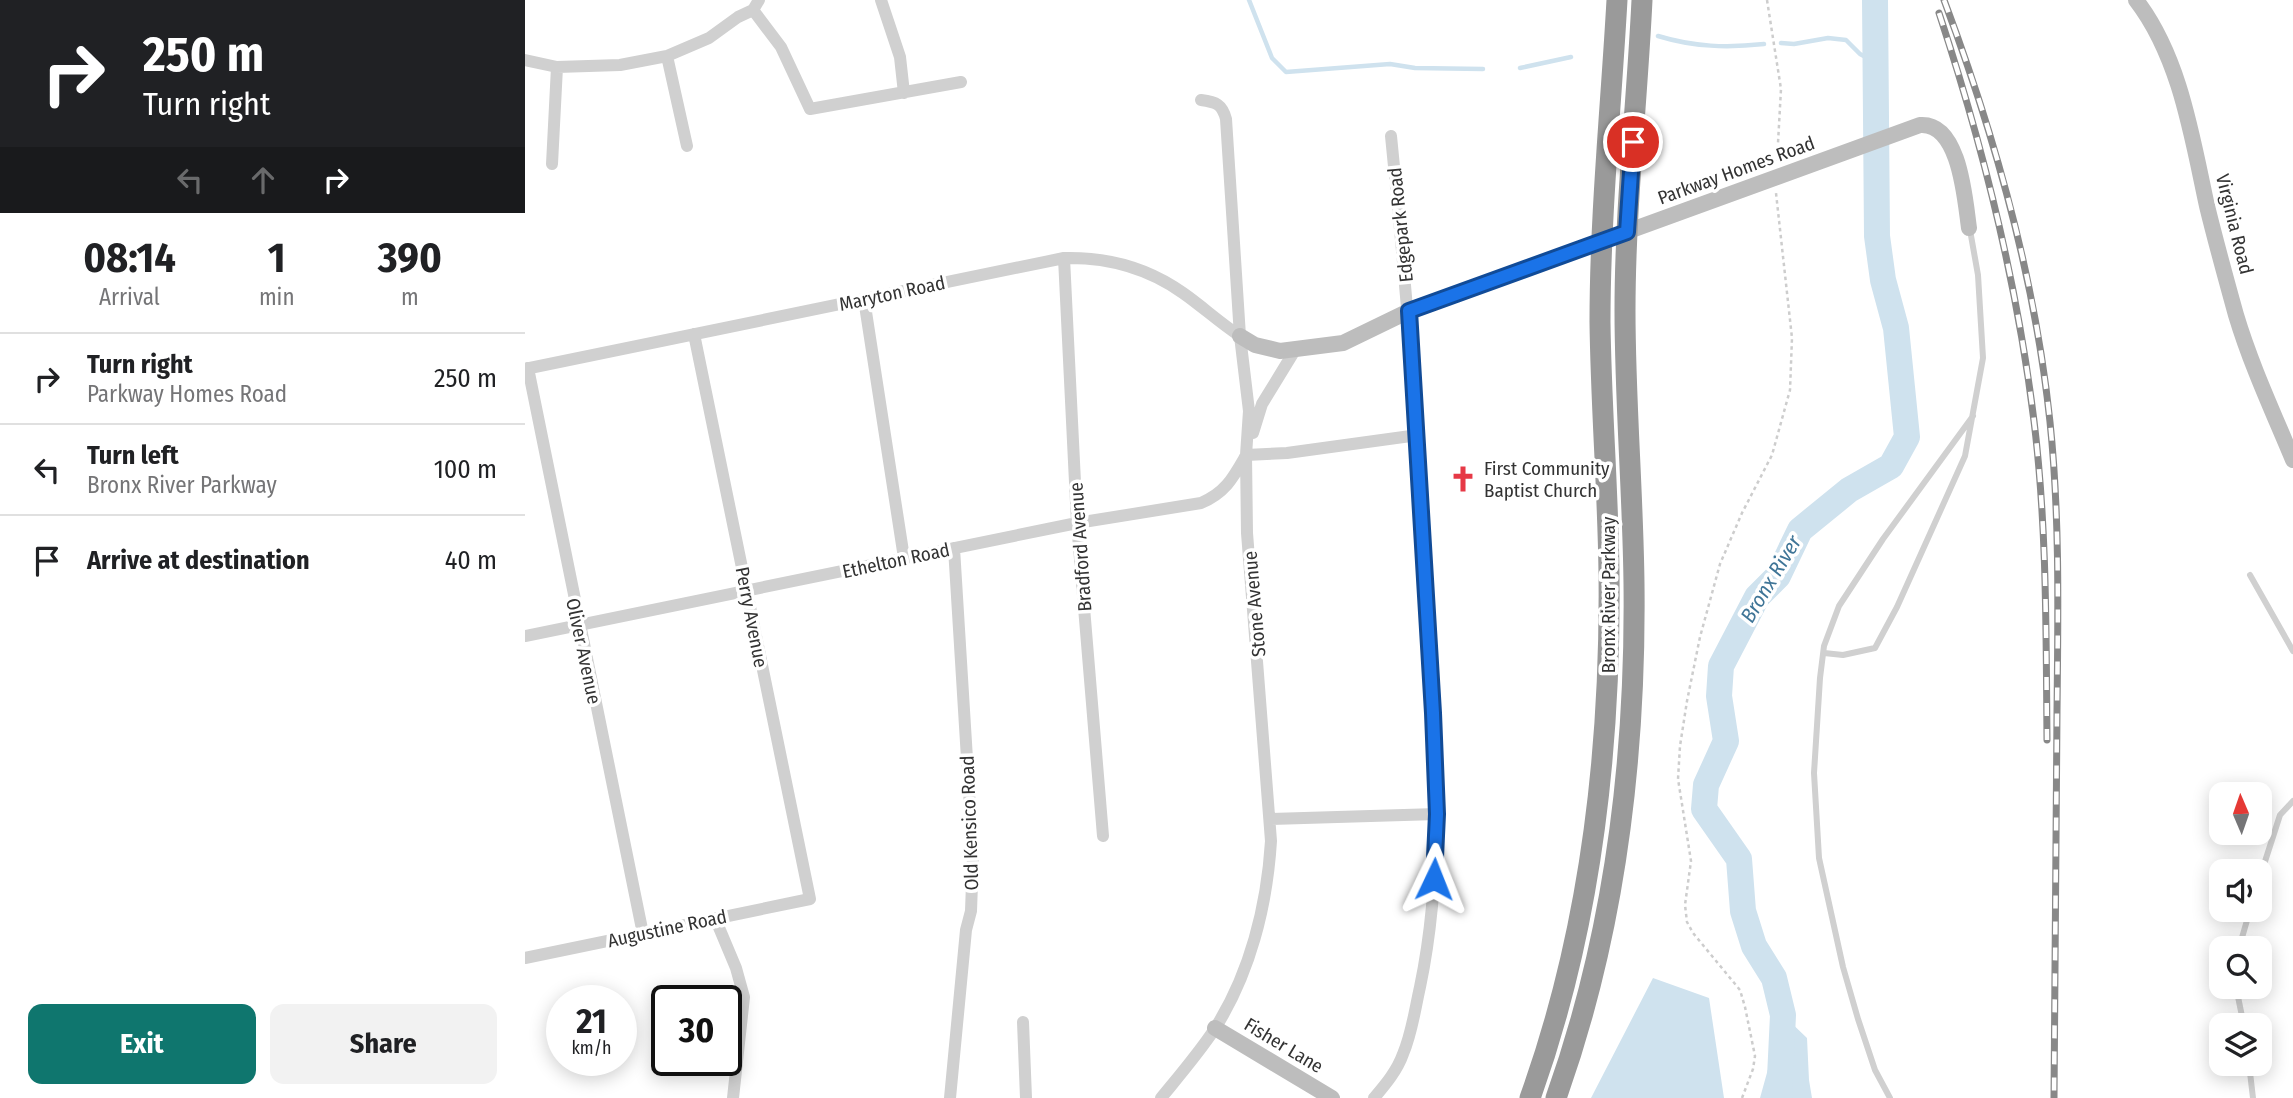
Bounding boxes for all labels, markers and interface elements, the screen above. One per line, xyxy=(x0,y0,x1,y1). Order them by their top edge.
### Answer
text: 250 m xyxy=(143,25,264,84)
icon: right xyxy=(28,28,119,119)
text: Turn right xyxy=(143,85,270,123)
pin xyxy=(1603,112,1663,172)
icon: arrive xyxy=(1614,123,1652,161)
street label: Parkway Homes Road xyxy=(1655,131,1818,210)
icon: left xyxy=(171,161,209,199)
icon: ahead xyxy=(244,161,282,199)
icon: right xyxy=(317,161,355,199)
street label: Edgepark Road xyxy=(1383,166,1418,283)
street label: Virginia Road xyxy=(2211,172,2258,277)
text: 08:14 xyxy=(83,233,176,283)
text: 1 xyxy=(268,233,286,283)
text: 390 xyxy=(378,233,442,283)
street label: Maryton Road xyxy=(837,271,947,316)
text: Arrival xyxy=(99,283,160,311)
text: min xyxy=(259,283,295,311)
text: m xyxy=(401,283,419,311)
text: Turn right xyxy=(87,349,193,380)
icon: right xyxy=(28,360,66,398)
text: 250 m xyxy=(434,363,497,394)
text: Parkway Homes Road xyxy=(87,380,287,408)
text: Turn left xyxy=(87,440,179,471)
icon: left xyxy=(28,451,66,489)
text: 100 m xyxy=(434,454,497,485)
place label: First Community Baptist Church xyxy=(1484,457,1610,502)
church icon: First Community Baptist Church xyxy=(1448,464,1478,494)
text: Bronx River Parkway xyxy=(87,471,277,499)
street label: Bradford Avenue xyxy=(1065,482,1096,612)
street label: Bronx River Parkway xyxy=(1597,516,1620,673)
water label: Bronx River xyxy=(1735,530,1808,627)
street label: Ethelton Road xyxy=(840,538,952,583)
icon: arrive xyxy=(28,542,66,580)
text: Arrive at destination xyxy=(87,545,310,576)
text: 40 m xyxy=(445,545,497,576)
street label: Stone Avenue xyxy=(1238,550,1271,658)
street label: Perry Avenue xyxy=(730,565,773,669)
street label: Oliver Avenue xyxy=(561,596,606,706)
street label: Old Kensico Road xyxy=(956,755,983,891)
north arrow xyxy=(2209,782,2271,845)
map controls xyxy=(2209,782,2272,1076)
position arrow xyxy=(1397,842,1471,916)
button: sound xyxy=(2209,859,2272,922)
street label: Augustine Road xyxy=(606,905,729,952)
button: search xyxy=(2209,936,2272,999)
speed limit sign: 30 xyxy=(651,985,742,1076)
text: 21 xyxy=(576,1000,607,1042)
button: Exit xyxy=(28,1004,256,1084)
button: Share xyxy=(270,1004,497,1084)
street label: Fisher Lane xyxy=(1240,1013,1327,1078)
button: layers xyxy=(2209,1013,2272,1076)
text: km/h xyxy=(571,1037,612,1059)

